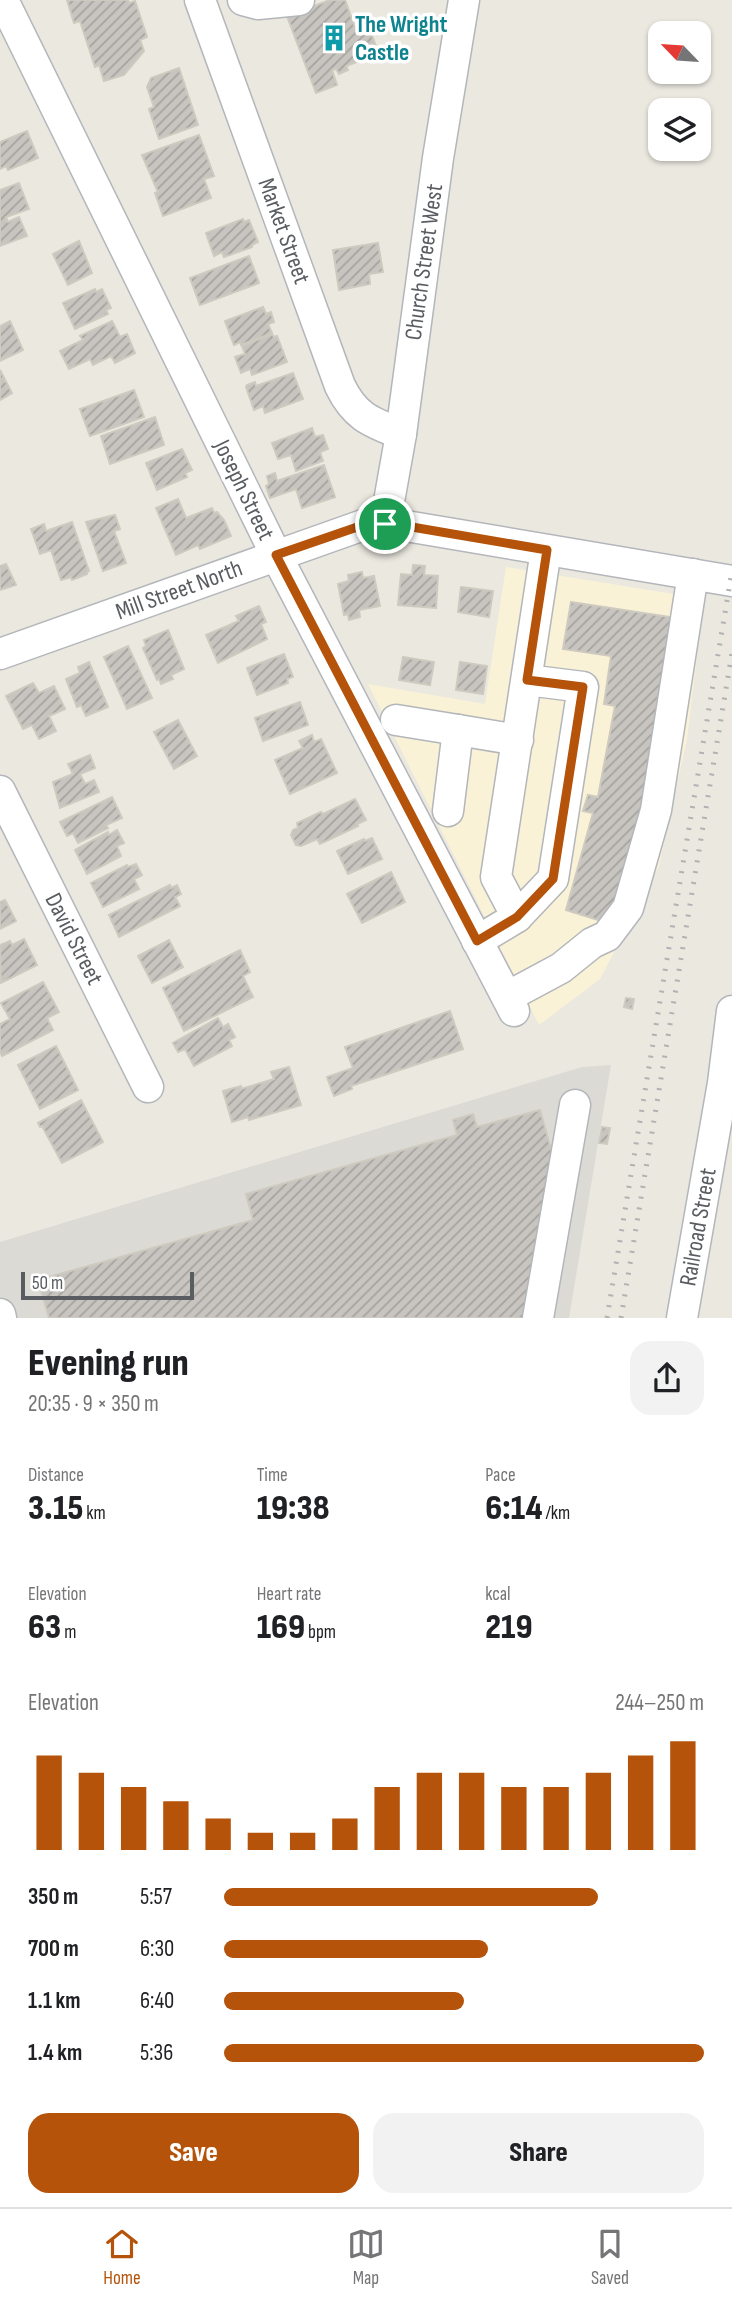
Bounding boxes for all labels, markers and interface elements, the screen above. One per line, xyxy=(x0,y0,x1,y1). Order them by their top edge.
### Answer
place label: The Wright Castle xyxy=(355,10,448,67)
north arrow xyxy=(648,21,710,84)
map controls xyxy=(648,21,711,161)
building icon: The Wright Castle xyxy=(319,23,349,53)
button: layers xyxy=(648,98,711,161)
street label: Market Street xyxy=(251,174,317,288)
street label: Church Street West xyxy=(399,182,449,342)
street label: Joseph Street xyxy=(207,434,281,545)
pin xyxy=(355,494,415,554)
icon: arrive xyxy=(366,505,404,543)
street label: Mill Street North xyxy=(112,554,246,626)
street label: David Street xyxy=(39,888,109,990)
street label: Railroad Street xyxy=(673,1166,723,1288)
scale bar xyxy=(21,1269,194,1301)
text: 50 m xyxy=(32,1272,63,1295)
text: Evening run xyxy=(28,1341,189,1386)
button: share xyxy=(630,1341,704,1415)
text: 20:35 · 9 × 350 m xyxy=(28,1390,159,1418)
text: Distance xyxy=(28,1464,84,1487)
text: Time xyxy=(257,1464,288,1487)
text: Pace xyxy=(485,1464,516,1487)
text: 3.15 xyxy=(28,1487,83,1530)
text: 19:38 xyxy=(257,1487,330,1530)
text: 6:14 xyxy=(485,1487,543,1530)
text: km xyxy=(83,1502,106,1525)
text: /km xyxy=(543,1502,570,1525)
text: Elevation xyxy=(28,1583,87,1606)
text: Heart rate xyxy=(257,1583,322,1606)
text: kcal xyxy=(485,1583,510,1606)
text: 63 xyxy=(28,1606,61,1649)
text: 169 xyxy=(257,1606,305,1649)
text: 219 xyxy=(485,1606,533,1649)
text: m xyxy=(61,1621,76,1644)
text: bpm xyxy=(305,1621,336,1644)
text: Elevation xyxy=(28,1689,99,1717)
text: 244–250 m xyxy=(615,1689,704,1717)
text: 350 m xyxy=(28,1883,78,1911)
text: 5:57 xyxy=(140,1883,172,1911)
text: 700 m xyxy=(28,1935,79,1963)
text: 6:30 xyxy=(140,1935,174,1963)
text: 1.1 km xyxy=(28,1987,81,2015)
text: 6:40 xyxy=(140,1987,174,2015)
text: 1.4 km xyxy=(28,2039,82,2067)
text: 5:36 xyxy=(140,2039,173,2067)
button: Save xyxy=(28,2113,359,2193)
button: Share xyxy=(373,2113,704,2193)
tab: Home xyxy=(103,2225,141,2290)
tab: Map xyxy=(347,2225,385,2290)
tab: Saved xyxy=(591,2225,629,2290)

